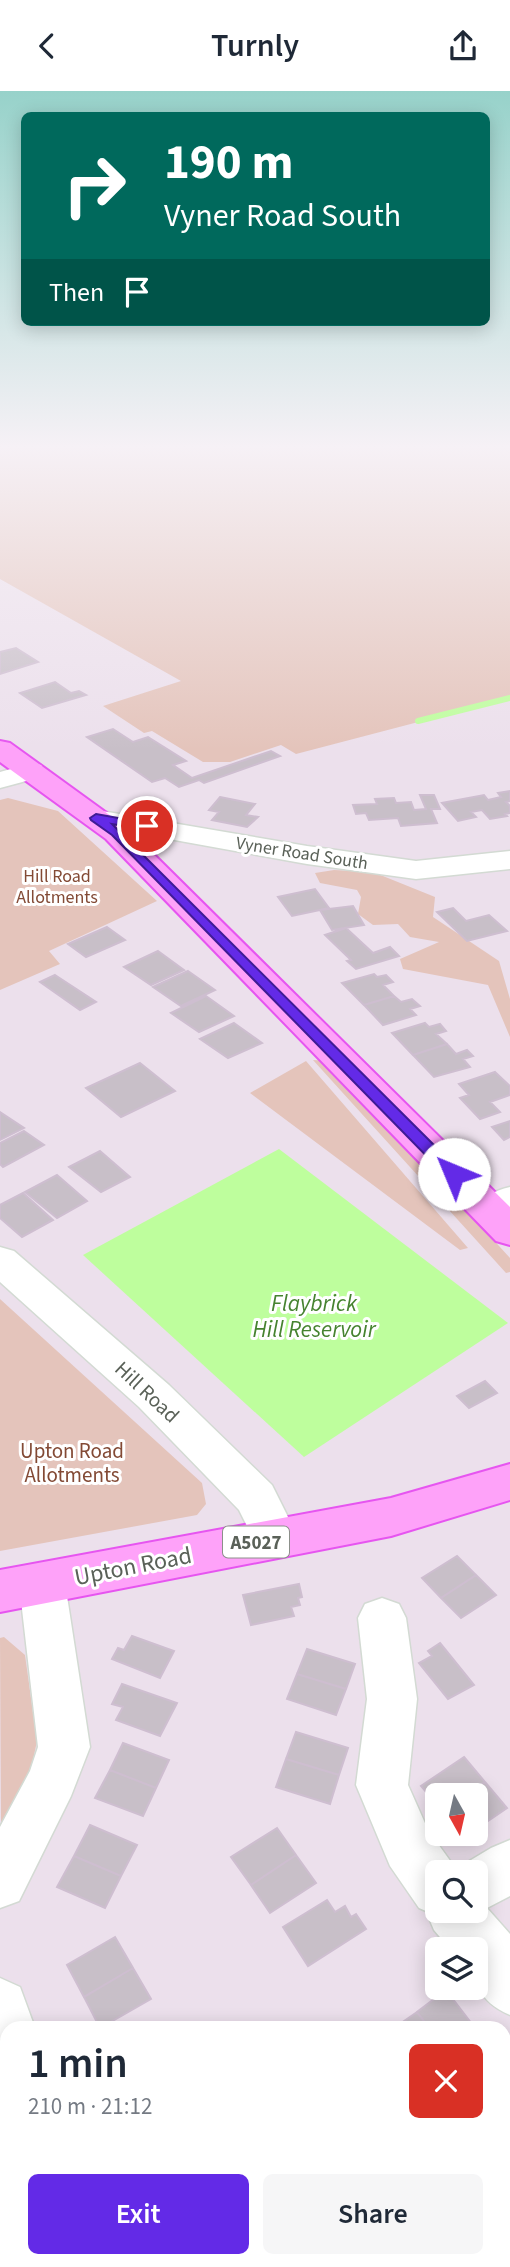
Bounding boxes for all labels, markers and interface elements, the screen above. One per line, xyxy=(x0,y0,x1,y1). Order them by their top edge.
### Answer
text: Turnly xyxy=(211,23,299,69)
icon: back xyxy=(28,27,66,65)
icon: share xyxy=(444,27,482,65)
text: 190 m xyxy=(164,128,293,198)
icon: right xyxy=(49,140,140,231)
text: Vyner Road South xyxy=(164,193,401,239)
icon: arrive xyxy=(118,273,156,311)
text: Then xyxy=(49,274,104,311)
pin xyxy=(117,796,177,856)
icon: arrive xyxy=(128,807,166,845)
street label: Vyner Road South xyxy=(234,831,370,876)
park label: Hill Road Allotments xyxy=(16,864,98,910)
position arrow xyxy=(417,1137,491,1211)
water label: Flaybrick Hill Reservoir xyxy=(252,1287,377,1346)
street label: Hill Road xyxy=(108,1354,186,1430)
park label: Upton Road Allotments xyxy=(20,1436,124,1490)
road number: A5027 xyxy=(223,1527,289,1557)
street label: Upton Road xyxy=(72,1538,195,1595)
north arrow xyxy=(425,1783,488,1846)
map controls xyxy=(425,1783,488,2000)
button: search xyxy=(425,1860,488,1923)
button: layers xyxy=(425,1937,488,2000)
text: 1 min xyxy=(28,2034,128,2094)
button: close xyxy=(409,2044,483,2118)
text: 210 m · 21:12 xyxy=(28,2090,152,2123)
button: Exit xyxy=(28,2174,249,2254)
button: Share xyxy=(263,2174,483,2254)

